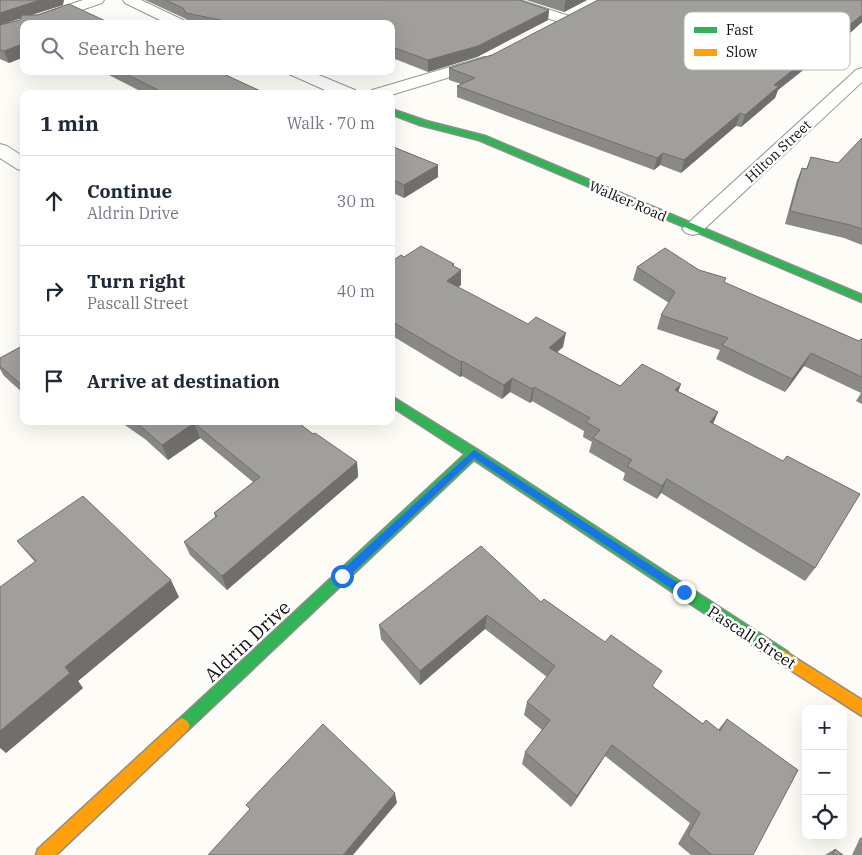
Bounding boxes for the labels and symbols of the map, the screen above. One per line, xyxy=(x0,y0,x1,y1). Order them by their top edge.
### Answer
legend xyxy=(684,12,850,70)
text: Fast xyxy=(726,21,754,39)
text: Slow xyxy=(726,43,757,61)
street label: Hilton Street xyxy=(741,116,815,186)
street label: Walker Road xyxy=(586,177,670,226)
route start xyxy=(331,565,354,588)
route end xyxy=(673,581,696,604)
street label: Aldrin Drive xyxy=(199,595,295,687)
street label: Pascall Street xyxy=(704,601,800,673)

